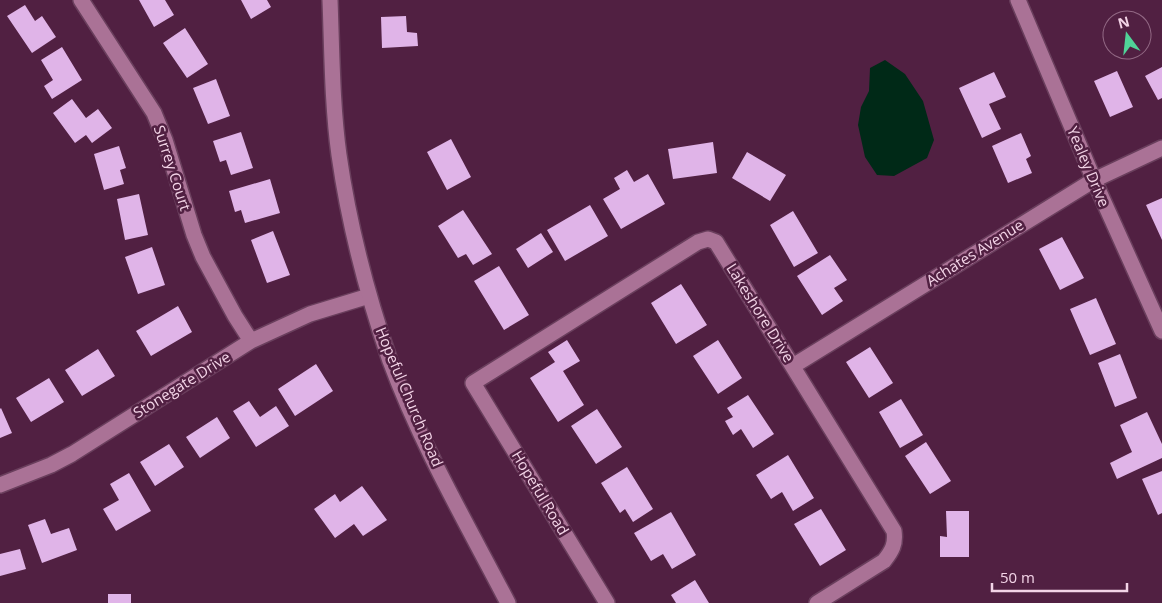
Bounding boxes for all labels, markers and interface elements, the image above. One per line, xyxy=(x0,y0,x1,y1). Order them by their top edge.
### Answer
north arrow xyxy=(1102,10,1152,60)
text: N xyxy=(1116,11,1131,33)
street label: Surrey Court xyxy=(150,122,196,213)
street label: Yealey Drive xyxy=(1063,123,1115,210)
street label: Achates Avenue xyxy=(922,214,1027,290)
street label: Lakeshore Drive xyxy=(722,259,799,366)
street label: Hopeful Church Road xyxy=(371,324,448,469)
street label: Stonegate Drive xyxy=(129,346,234,422)
street label: Hopeful Road xyxy=(508,446,574,539)
scale bar xyxy=(992,560,1127,592)
text: 50 m xyxy=(1000,567,1035,587)

